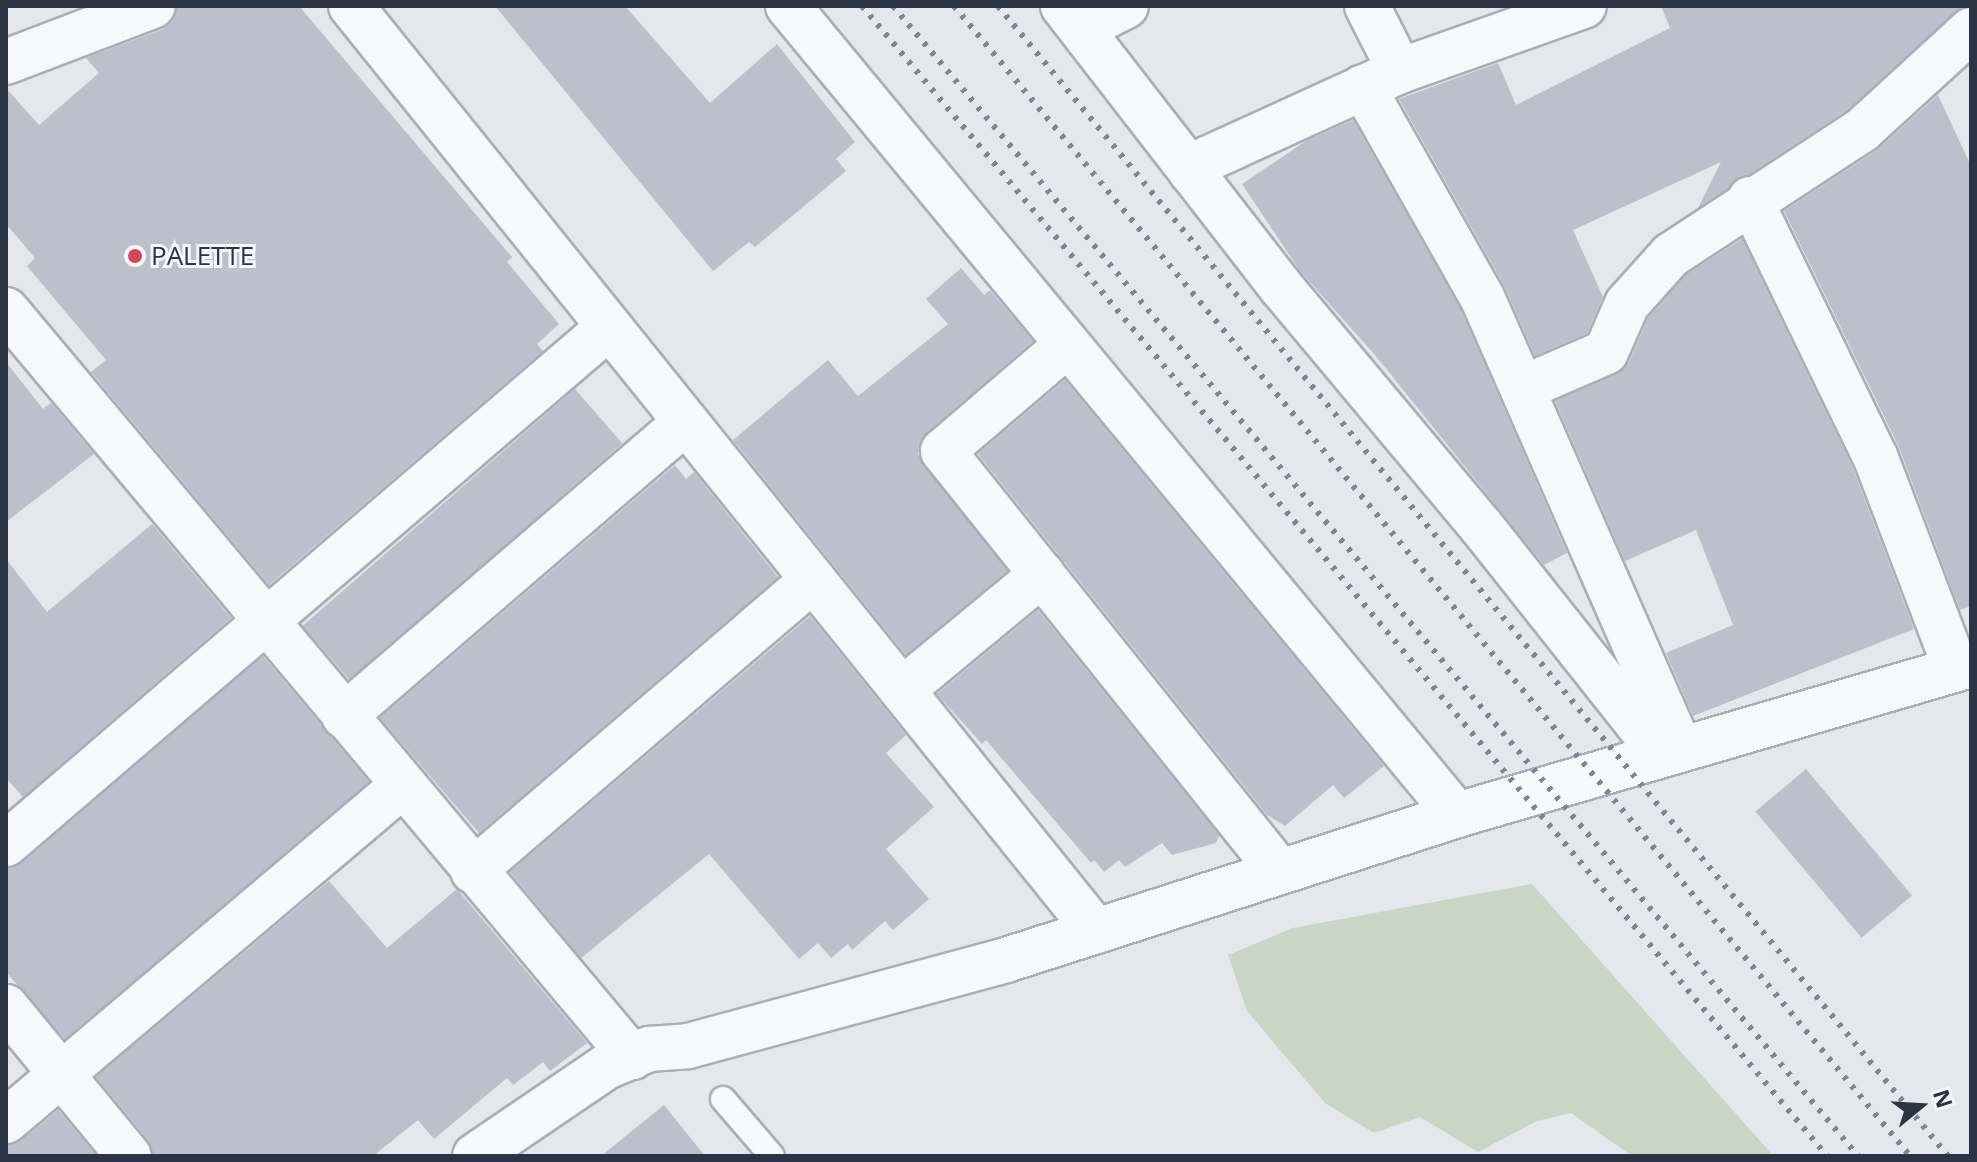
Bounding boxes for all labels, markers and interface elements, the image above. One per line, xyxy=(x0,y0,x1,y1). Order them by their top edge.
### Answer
place label: PALETTE xyxy=(151,240,254,272)
marker: PALETTE xyxy=(126,247,144,265)
north arrow xyxy=(1881,1066,1961,1146)
text: N xyxy=(1927,1085,1961,1112)

